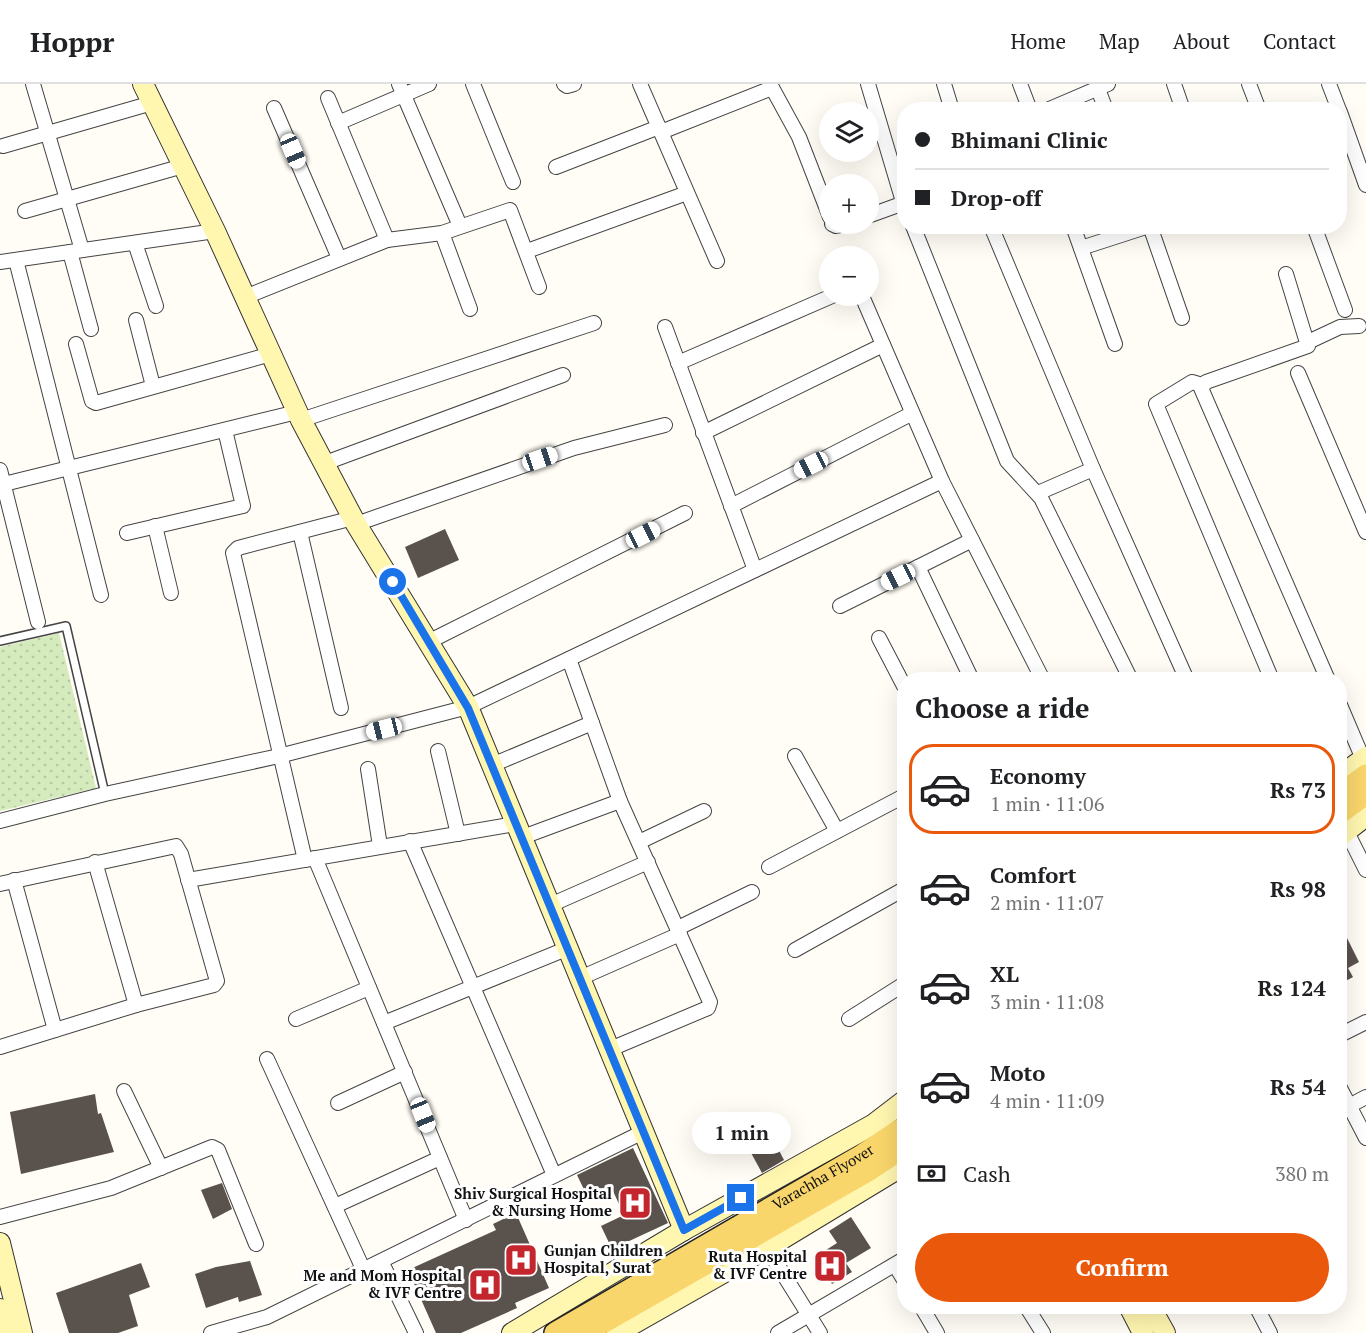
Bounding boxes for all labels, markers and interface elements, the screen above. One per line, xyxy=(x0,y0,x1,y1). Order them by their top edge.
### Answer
text: Hoppr xyxy=(30,23,114,60)
text: Home xyxy=(1010,27,1066,55)
text: Map xyxy=(1099,27,1140,55)
text: About xyxy=(1173,27,1230,55)
text: Contact xyxy=(1263,27,1336,55)
map controls xyxy=(819,102,879,306)
button: layers xyxy=(819,102,879,162)
text: Bhimani Clinic xyxy=(951,125,1108,154)
car xyxy=(278,131,308,171)
button: + xyxy=(819,174,879,234)
text: Drop-off xyxy=(951,183,1042,212)
button: − xyxy=(819,246,879,306)
car xyxy=(520,445,560,473)
car xyxy=(791,449,831,481)
car xyxy=(623,519,663,551)
car xyxy=(878,561,918,593)
route start xyxy=(379,568,406,595)
text: Choose a ride xyxy=(915,690,1090,726)
car xyxy=(364,716,404,742)
text: Economy xyxy=(990,761,1086,790)
icon: car xyxy=(918,762,972,816)
text: Rs 73 xyxy=(1270,775,1326,804)
text: 1 min · 11:06 xyxy=(990,790,1104,817)
text: Comfort xyxy=(990,860,1076,889)
icon: car xyxy=(918,861,972,915)
text: Rs 98 xyxy=(1270,874,1326,903)
text: 2 min · 11:07 xyxy=(990,889,1104,916)
text: XL xyxy=(990,959,1019,988)
icon: car xyxy=(918,960,972,1014)
text: Rs 124 xyxy=(1257,973,1326,1002)
text: 3 min · 11:08 xyxy=(990,988,1104,1015)
text: Moto xyxy=(990,1058,1045,1087)
icon: car xyxy=(918,1059,972,1113)
text: Rs 54 xyxy=(1270,1072,1326,1101)
text: 4 min · 11:09 xyxy=(990,1087,1104,1114)
car xyxy=(408,1095,438,1135)
callout: 1 min xyxy=(692,1111,790,1153)
text: 1 min xyxy=(714,1119,769,1146)
street label: Varachha Flyover xyxy=(768,1139,877,1214)
icon: cash xyxy=(915,1157,948,1190)
text: Cash xyxy=(963,1159,1011,1188)
text: 380 m xyxy=(1275,1160,1329,1187)
place label: Shiv Surgical Hospital & Nursing Home xyxy=(454,1183,612,1220)
route end xyxy=(727,1184,754,1211)
hospital icon: Shiv Surgical Hospital & Nursing Home xyxy=(617,1185,653,1221)
button: Confirm xyxy=(915,1233,1329,1302)
place label: Gunjan Children Hospital, Surat xyxy=(544,1240,663,1277)
hospital icon: Gunjan Children Hospital, Surat xyxy=(503,1242,539,1278)
place label: Ruta Hospital & IVF Centre xyxy=(708,1246,807,1283)
hospital icon: Ruta Hospital & IVF Centre xyxy=(812,1248,848,1284)
place label: Me and Mom Hospital & IVF Centre xyxy=(303,1265,462,1302)
hospital icon: Me and Mom Hospital & IVF Centre xyxy=(467,1267,503,1303)

